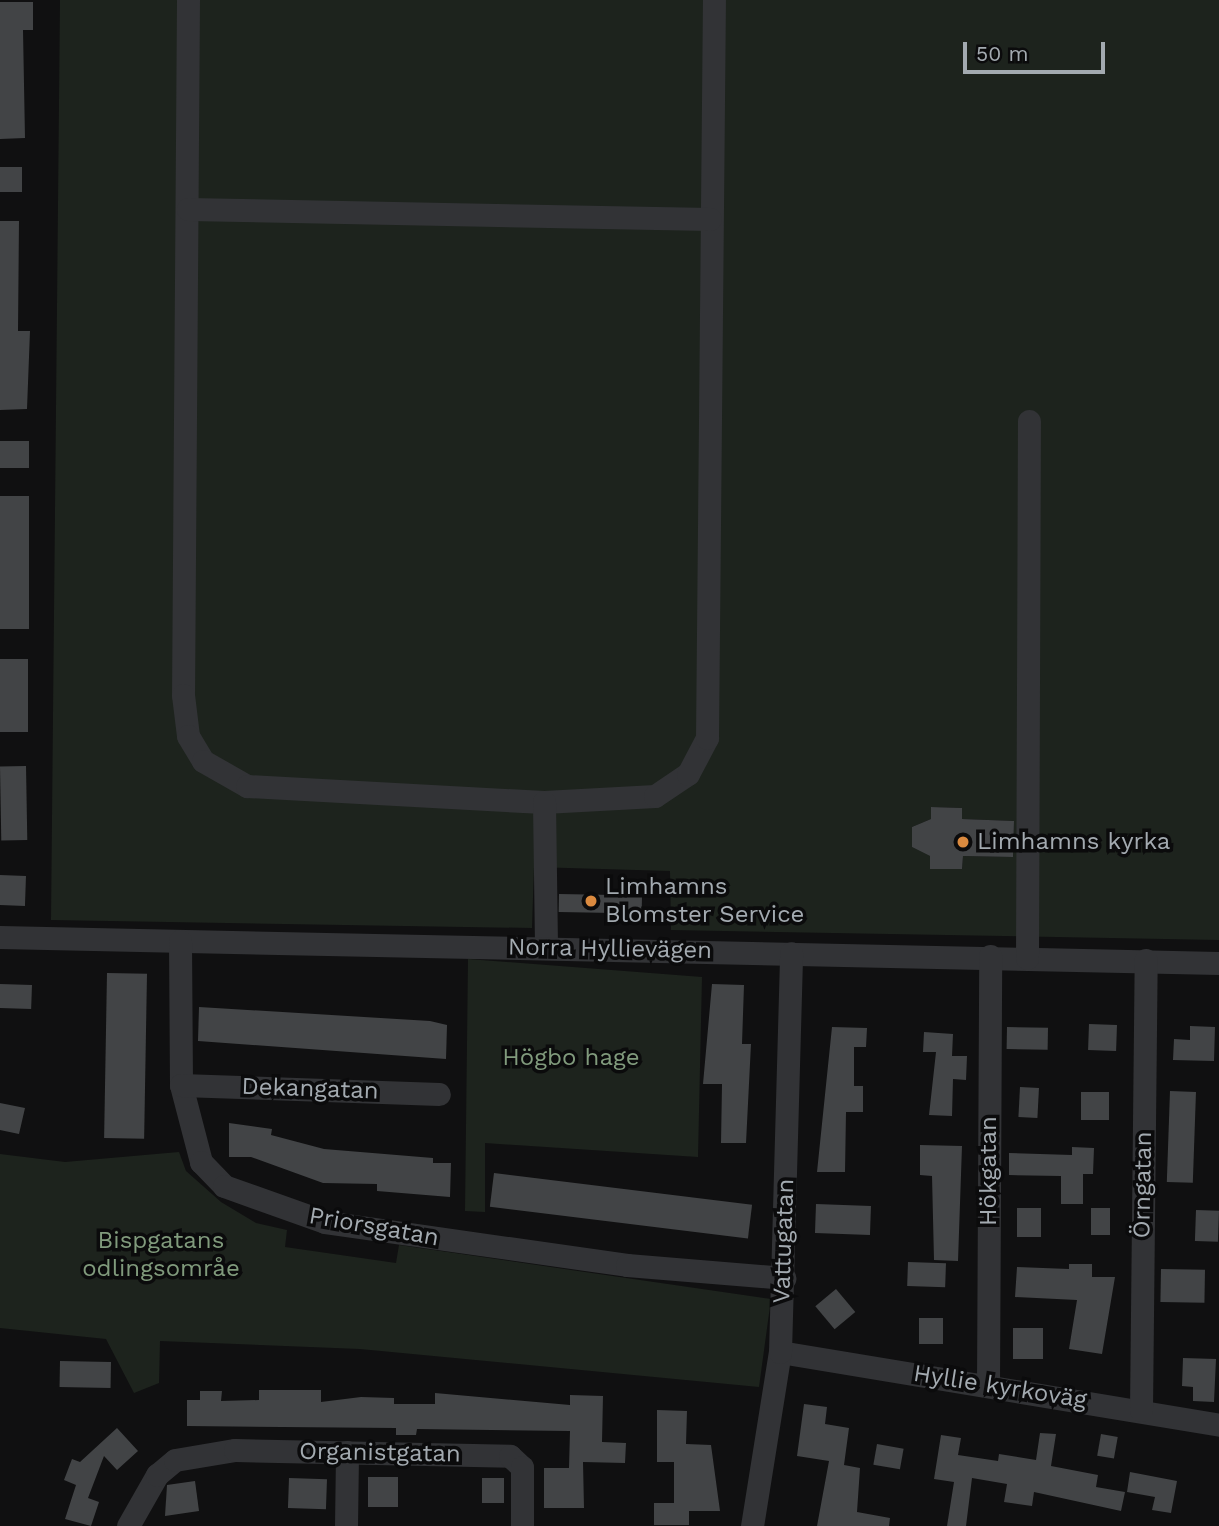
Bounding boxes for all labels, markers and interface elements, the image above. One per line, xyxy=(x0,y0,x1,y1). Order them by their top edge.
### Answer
scale bar xyxy=(967,28,1109,72)
text: 50 m xyxy=(976,41,1028,66)
place label: Limhamns kyrka xyxy=(977,828,1170,856)
marker: Limhamns kyrka xyxy=(955,834,971,850)
place label: Limhamns Blomster Service xyxy=(605,873,805,929)
marker: Limhamns Blomster Service xyxy=(583,893,599,909)
street label: Norra Hyllievägen xyxy=(507,933,713,965)
park label: Högbo hage xyxy=(502,1044,640,1072)
street label: Dekangatan xyxy=(241,1072,379,1106)
street label: Hökgatan xyxy=(975,1116,1003,1226)
street label: Örngatan xyxy=(1128,1131,1158,1239)
street label: Vattugatan xyxy=(767,1178,801,1304)
street label: Priorsgatan xyxy=(307,1201,441,1253)
park label: Bispgatans odlingsområe xyxy=(82,1227,240,1283)
street label: Hyllie kyrkoväg xyxy=(911,1359,1089,1415)
street label: Organistgatan xyxy=(299,1437,461,1469)

